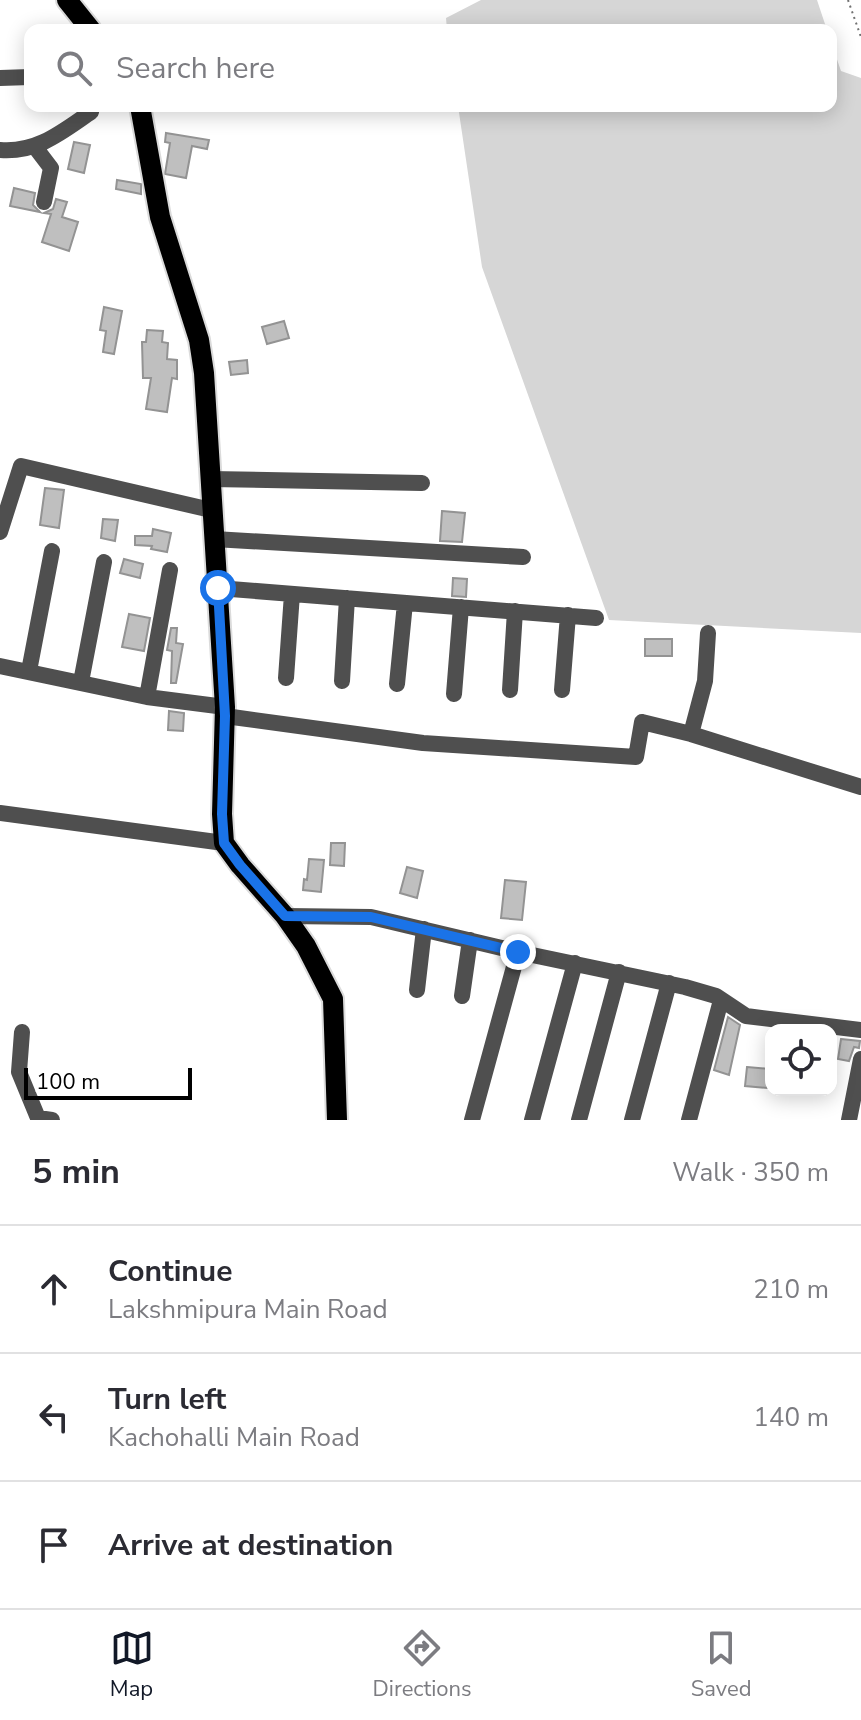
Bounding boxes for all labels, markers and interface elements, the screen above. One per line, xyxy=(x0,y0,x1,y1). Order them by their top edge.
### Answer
search box xyxy=(24,24,837,112)
icon: search xyxy=(52,46,96,90)
text: Search here xyxy=(116,48,275,89)
route start xyxy=(200,570,236,606)
route end xyxy=(500,934,536,970)
map controls xyxy=(765,1024,837,1096)
button: locate xyxy=(765,1024,837,1096)
scale bar xyxy=(24,1064,192,1100)
text: 100 m xyxy=(36,1067,100,1097)
text: 5 min xyxy=(32,1149,120,1195)
text: Walk · 350 m xyxy=(672,1155,829,1190)
text: Continue xyxy=(108,1251,233,1292)
icon: ahead xyxy=(32,1267,76,1311)
text: 210 m xyxy=(753,1272,829,1307)
text: Lakshmipura Main Road xyxy=(108,1292,388,1327)
text: Turn left xyxy=(108,1379,226,1420)
icon: left xyxy=(32,1395,76,1439)
text: 140 m xyxy=(753,1400,829,1435)
text: Kachohalli Main Road xyxy=(108,1420,360,1455)
icon: arrive xyxy=(32,1523,76,1567)
text: Arrive at destination xyxy=(108,1525,393,1566)
tab: Map xyxy=(110,1626,154,1704)
tab: Directions xyxy=(373,1626,472,1704)
tab: Saved xyxy=(691,1626,751,1704)

